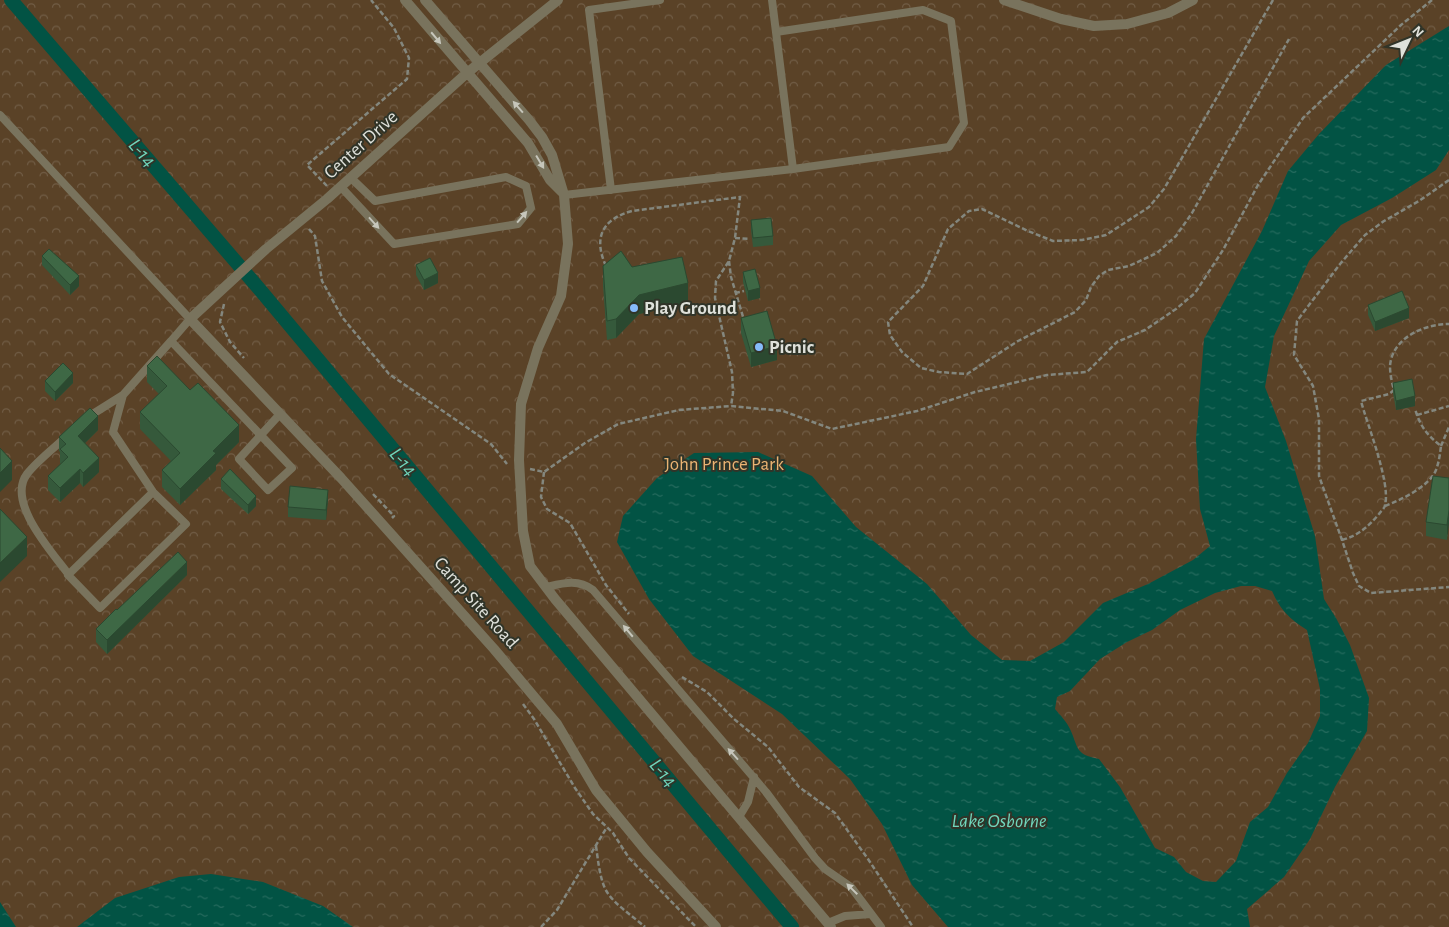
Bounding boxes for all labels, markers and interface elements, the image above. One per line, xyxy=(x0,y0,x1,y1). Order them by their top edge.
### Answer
north arrow xyxy=(1384,15,1434,65)
text: N xyxy=(1409,23,1426,40)
one-way arrow xyxy=(431,31,442,44)
one-way arrow xyxy=(512,100,523,113)
street label: Center Drive xyxy=(321,107,401,183)
water label: L-14 xyxy=(124,135,160,171)
one-way arrow xyxy=(535,156,544,169)
one-way arrow xyxy=(517,211,528,224)
one-way arrow xyxy=(368,216,380,228)
place label: Play Ground xyxy=(644,299,737,318)
marker: Play Ground xyxy=(628,302,640,314)
place label: Picnic xyxy=(769,338,815,357)
marker: Picnic xyxy=(753,341,765,353)
water label: L-14 xyxy=(386,444,420,480)
park label: John Prince Park xyxy=(664,455,784,474)
street label: Camp Site Road xyxy=(430,554,522,652)
one-way arrow xyxy=(623,624,634,637)
one-way arrow xyxy=(728,748,739,761)
water label: L-14 xyxy=(646,755,680,791)
water label: Lake Osborne xyxy=(951,811,1047,831)
one-way arrow xyxy=(846,883,858,895)

